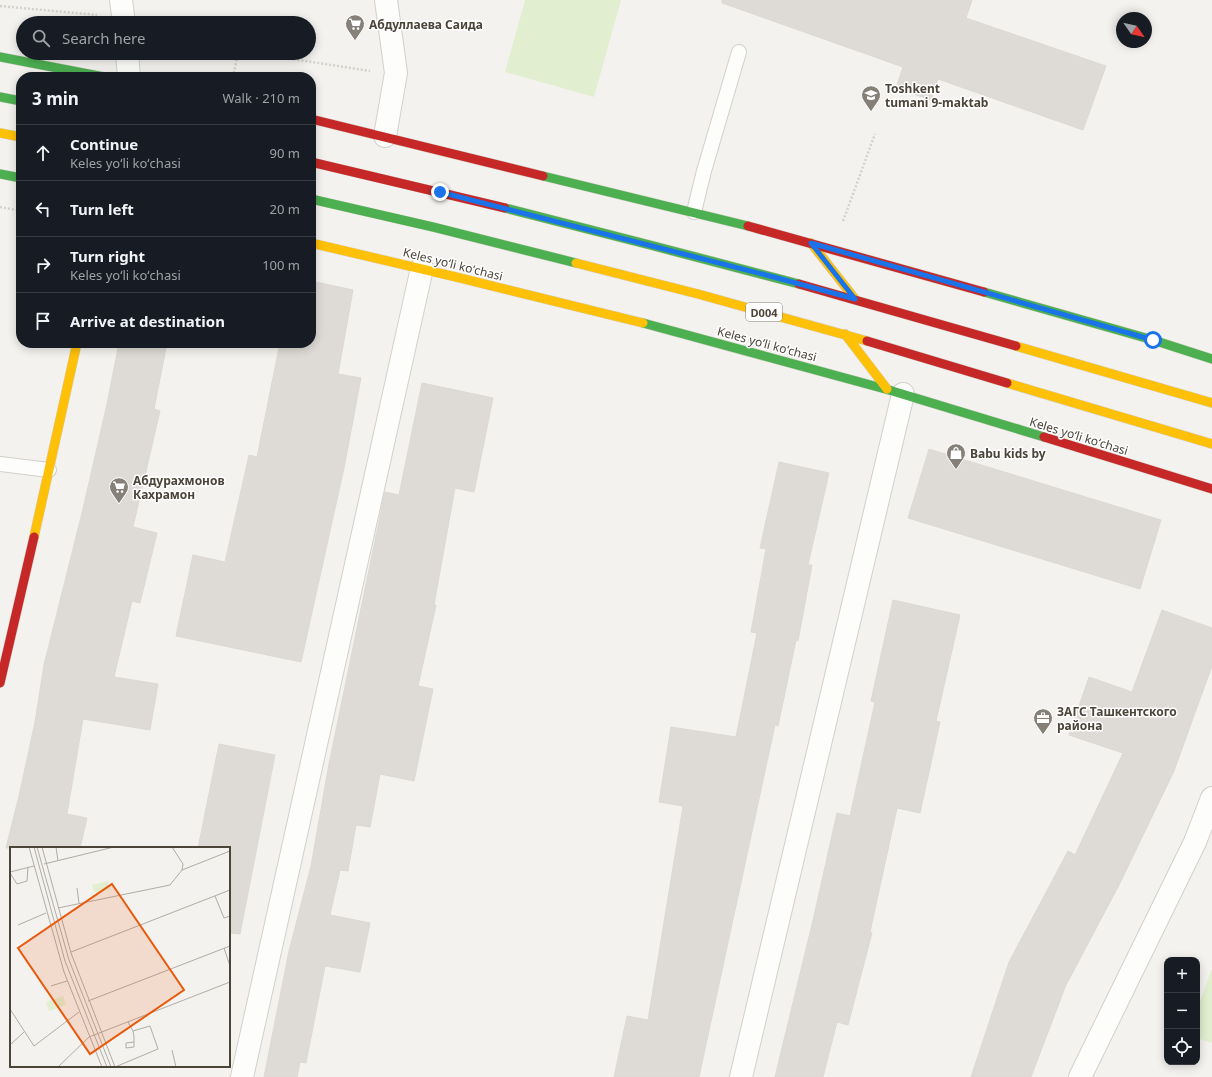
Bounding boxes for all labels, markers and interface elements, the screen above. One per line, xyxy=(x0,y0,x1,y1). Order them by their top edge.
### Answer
north arrow xyxy=(1116,12,1152,48)
supermarket icon: Абдуллаева Саида xyxy=(344,13,366,41)
search box xyxy=(16,16,316,60)
place label: Абдуллаева Саида xyxy=(369,16,483,33)
icon: search xyxy=(30,27,52,49)
text: Search here xyxy=(62,28,145,48)
place label: Toshkent tumani 9-maktab xyxy=(885,80,989,111)
school or university icon: Toshkent tumani 9-maktab xyxy=(860,84,882,112)
text: 3 min xyxy=(32,87,79,110)
text: Walk · 210 m xyxy=(222,89,300,107)
text: Continue xyxy=(70,134,138,154)
icon: ahead xyxy=(32,142,54,164)
text: 90 m xyxy=(270,144,300,162)
text: Keles yoʻli koʻchasi xyxy=(70,154,181,172)
route end xyxy=(431,183,449,201)
icon: left xyxy=(32,198,54,220)
text: Turn left xyxy=(70,199,134,219)
text: 20 m xyxy=(270,200,300,218)
street label: Keles yoʻli koʻchasi xyxy=(401,243,505,285)
text: Turn right xyxy=(70,246,145,266)
icon: right xyxy=(32,254,54,276)
text: 100 m xyxy=(262,256,300,274)
text: Keles yoʻli koʻchasi xyxy=(70,266,181,284)
road number: D004 xyxy=(746,303,782,321)
icon: arrive xyxy=(32,310,54,332)
text: Arrive at destination xyxy=(70,311,225,331)
street label: Keles yoʻli koʻchasi xyxy=(715,323,819,365)
route start xyxy=(1144,331,1162,349)
street label: Keles yoʻli koʻchasi xyxy=(1028,413,1130,459)
shop icon: Babu kids by xyxy=(945,442,967,470)
place label: Babu kids by xyxy=(970,445,1046,462)
place label: Абдурахмонов Кахрамон xyxy=(133,472,225,503)
supermarket icon: Абдурахмонов Кахрамон xyxy=(108,476,130,504)
place label: ЗАГС Ташкентского района xyxy=(1057,703,1177,734)
office icon: ЗАГС Ташкентского района xyxy=(1032,707,1054,735)
inset map xyxy=(10,847,230,1067)
map controls xyxy=(1164,957,1200,1065)
button: + xyxy=(1164,957,1200,993)
button: − xyxy=(1164,993,1200,1029)
button: locate xyxy=(1164,1029,1200,1065)

